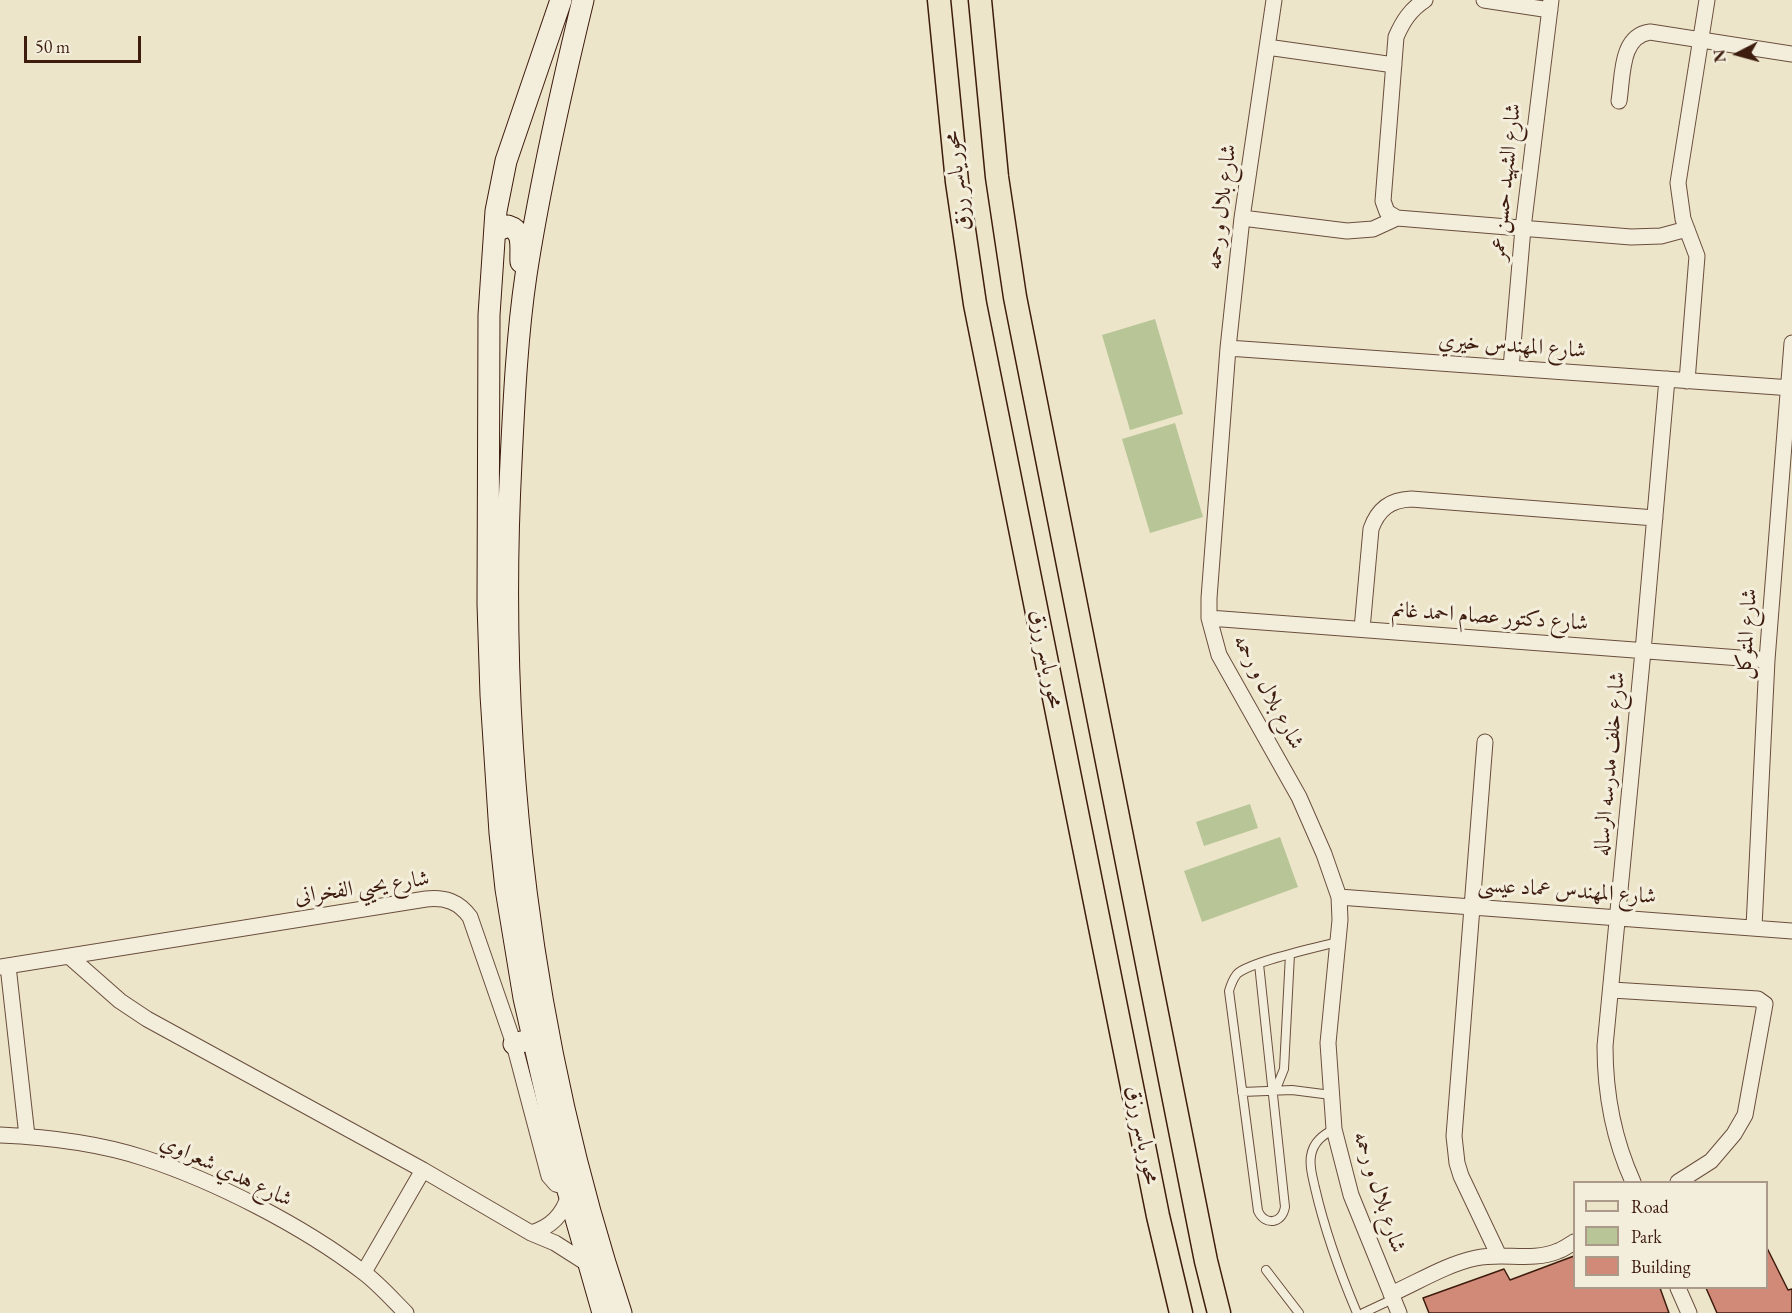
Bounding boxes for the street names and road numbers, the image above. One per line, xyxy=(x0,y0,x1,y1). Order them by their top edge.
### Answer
street label: شارع الشهيد حسن عمر xyxy=(1485,102,1527,262)
street label: محور ياسر رزق xyxy=(939,130,977,232)
street label: شارع بلال و رحمه xyxy=(1201,143,1243,271)
street label: شارع المهندس خيري xyxy=(1437,328,1587,364)
street label: شارع المتوكل xyxy=(1731,588,1763,680)
street label: شارع دكتور عصام احمد غانم xyxy=(1391,597,1589,637)
street label: محور ياسر رزق xyxy=(1023,607,1069,711)
street label: شارع بلال و رحمه xyxy=(1227,630,1309,754)
street label: شارع خلف مدرسه الرساله xyxy=(1589,671,1631,857)
street label: شارع يحيي الفخرانى xyxy=(293,865,431,911)
street label: شارع المهندس عماد عيسى xyxy=(1477,872,1657,910)
street label: محور ياسر رزق xyxy=(1119,1083,1165,1187)
street label: شارع بلال و رحمه xyxy=(1347,1128,1411,1256)
street label: شارع هدي شعراوي xyxy=(156,1129,296,1213)

